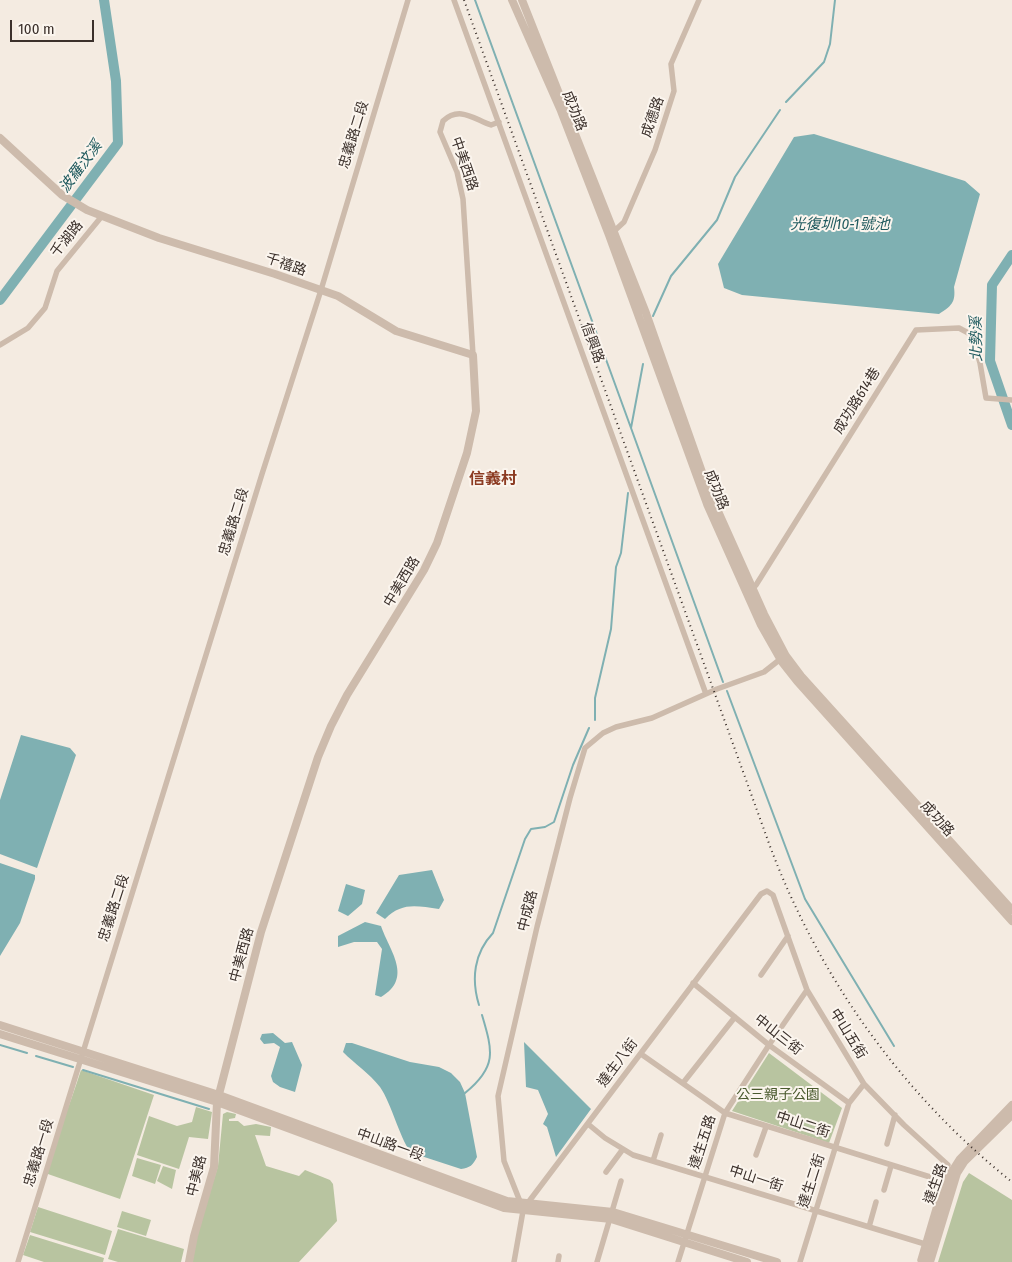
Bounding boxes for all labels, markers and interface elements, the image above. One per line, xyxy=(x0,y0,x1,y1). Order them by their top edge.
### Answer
scale bar xyxy=(12,10,96,42)
text: 100 m xyxy=(18,20,55,38)
street label: 成功路 xyxy=(558,88,590,134)
street label: 成德路 xyxy=(638,94,668,140)
street label: 忠義路二段 xyxy=(336,99,372,171)
street label: 中美西路 xyxy=(447,135,481,193)
water label: 波羅汶溪 xyxy=(56,138,106,196)
water label: 光復圳10-1號池 xyxy=(791,216,889,234)
street label: 千湖路 xyxy=(47,217,87,261)
street label: 千禧路 xyxy=(263,250,309,280)
water label: 北勢溪 xyxy=(968,316,986,362)
street label: 信興路 xyxy=(577,320,607,366)
street label: 成功路614巷 xyxy=(830,365,884,437)
street label: 成功路 xyxy=(700,467,732,513)
district label: 信義村 xyxy=(469,470,517,490)
street label: 忠義路二段 xyxy=(216,486,252,558)
street label: 中美西路 xyxy=(380,554,424,610)
street label: 成功路 xyxy=(917,798,957,840)
street label: 忠義路二段 xyxy=(95,872,133,944)
street label: 中成路 xyxy=(515,889,541,933)
street label: 中美西路 xyxy=(227,926,257,984)
street label: 中山五街 xyxy=(826,1006,870,1062)
street label: 中山三街 xyxy=(751,1011,805,1059)
street label: 達生八街 xyxy=(594,1036,642,1090)
park label: 公三親子公園 xyxy=(736,1087,820,1103)
street label: 中山二街 xyxy=(774,1108,832,1142)
street label: 達生五路 xyxy=(686,1113,720,1171)
street label: 忠義路一段 xyxy=(21,1117,57,1189)
street label: 中山路一段 xyxy=(354,1125,426,1165)
street label: 達生二街 xyxy=(795,1152,829,1210)
street label: 中美路 xyxy=(184,1154,210,1198)
street label: 達生路 xyxy=(921,1161,951,1207)
street label: 中山一街 xyxy=(727,1162,785,1196)

